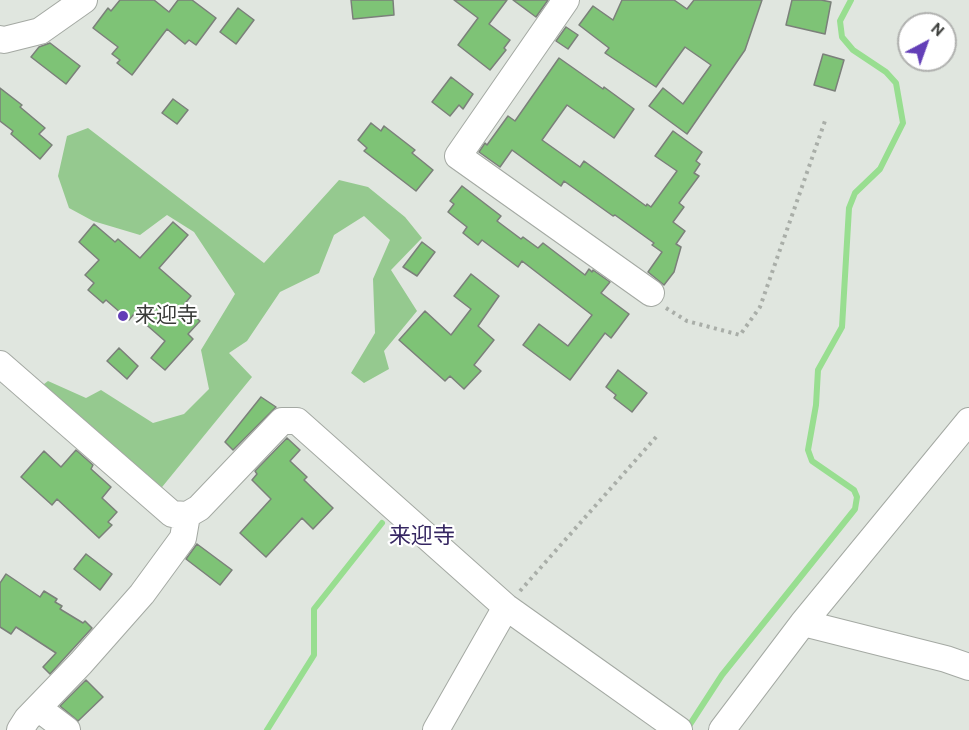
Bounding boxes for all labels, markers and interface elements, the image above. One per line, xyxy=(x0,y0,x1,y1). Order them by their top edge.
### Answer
north arrow xyxy=(897,12,957,72)
text: N xyxy=(927,19,948,40)
place label: 来迎寺 xyxy=(135,303,198,329)
marker: 来迎寺 xyxy=(116,309,130,323)
district label: 来迎寺 xyxy=(389,524,455,550)

